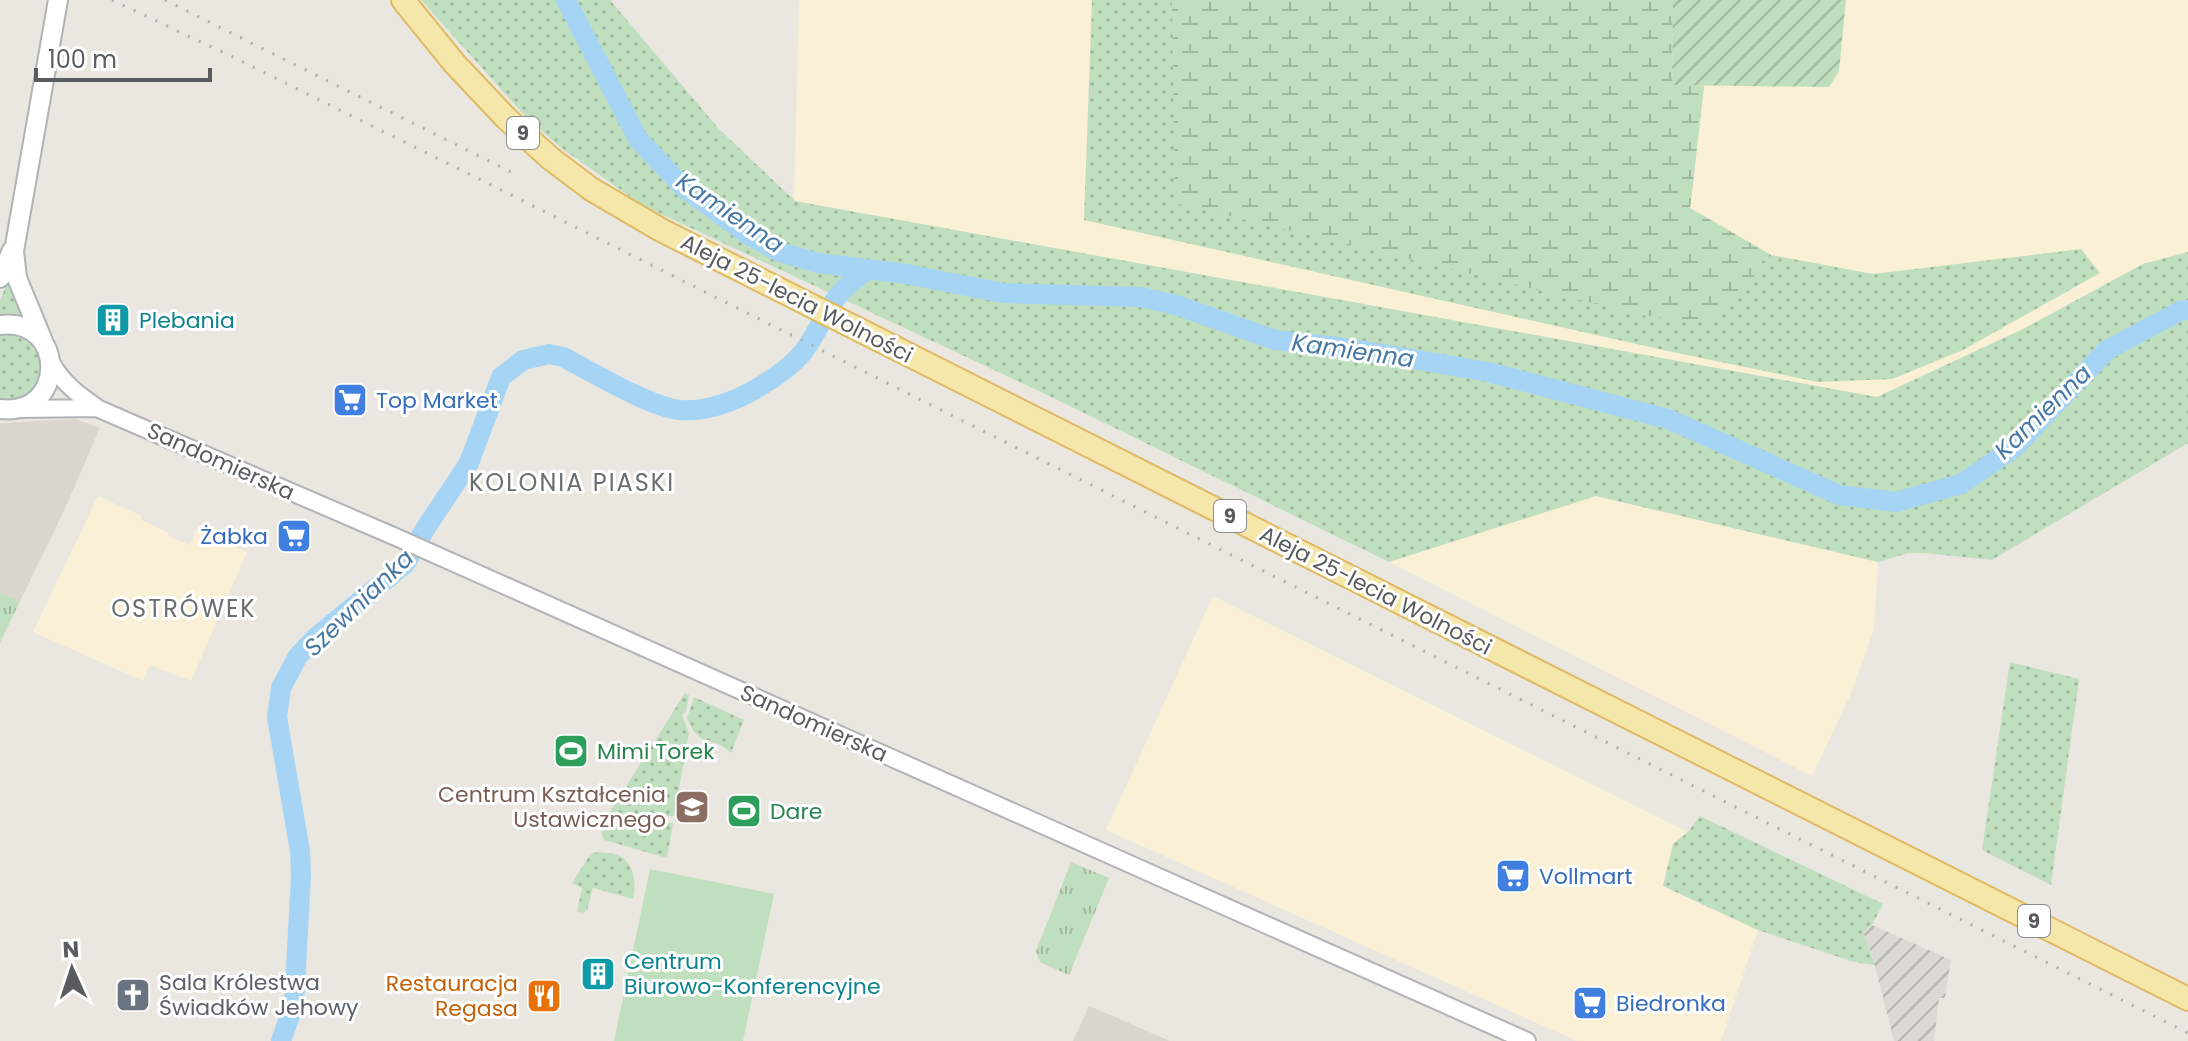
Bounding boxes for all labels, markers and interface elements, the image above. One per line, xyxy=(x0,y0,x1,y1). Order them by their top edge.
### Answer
scale bar xyxy=(36,32,210,82)
text: 100 m xyxy=(48,43,117,76)
road number: 9 xyxy=(507,117,539,149)
water label: Kamienna xyxy=(670,164,791,261)
street label: Aleja 25-lecia Wolności xyxy=(675,226,918,371)
building icon: Plebania xyxy=(94,301,132,339)
place label: Plebania xyxy=(139,305,235,336)
water label: Kamienna xyxy=(1290,326,1416,375)
water label: Kamienna xyxy=(1987,357,2098,466)
supermarket icon: Top Market xyxy=(331,381,369,419)
place label: Top Market xyxy=(376,385,498,416)
street label: Sandomierska xyxy=(142,415,299,508)
district label: KOLONIA PIASKI xyxy=(469,466,675,499)
road number: 9 xyxy=(1214,500,1246,532)
supermarket icon: Żabka xyxy=(275,517,313,555)
street label: Aleja 25-lecia Wolności xyxy=(1254,518,1497,663)
place label: Żabka xyxy=(200,521,268,552)
water label: Szewnianka xyxy=(297,542,421,663)
district label: OSTRÓWEK xyxy=(111,592,257,625)
street label: Sandomierska xyxy=(735,677,892,770)
sports icon: Mimi Torek xyxy=(552,732,590,770)
place label: Mimi Torek xyxy=(597,736,715,767)
place label: Centrum Kształcenia Ustawicznego xyxy=(438,779,666,835)
school or university icon: Centrum Kształcenia Ustawicznego xyxy=(673,788,711,826)
sports icon: Dare xyxy=(725,792,763,830)
place label: Dare xyxy=(770,796,822,827)
supermarket icon: Vollmart xyxy=(1494,857,1532,895)
place label: Vollmart xyxy=(1539,861,1633,892)
road number: 9 xyxy=(2018,905,2050,937)
north arrow xyxy=(32,929,112,1009)
text: N xyxy=(62,934,80,965)
place label: Centrum Biurowo-Konferencyjne xyxy=(624,946,881,1002)
building icon: Centrum Biurowo-Konferencyjne xyxy=(579,955,617,993)
place label: Sala Królestwa Świadków Jehowy xyxy=(159,967,359,1023)
place label: Restauracja Regasa xyxy=(386,968,518,1024)
church icon: Sala Królestwa Świadków Jehowy xyxy=(114,976,152,1014)
restaurant icon: Restauracja Regasa xyxy=(525,977,563,1015)
supermarket icon: Biedronka xyxy=(1571,984,1609,1022)
place label: Biedronka xyxy=(1616,988,1726,1019)

